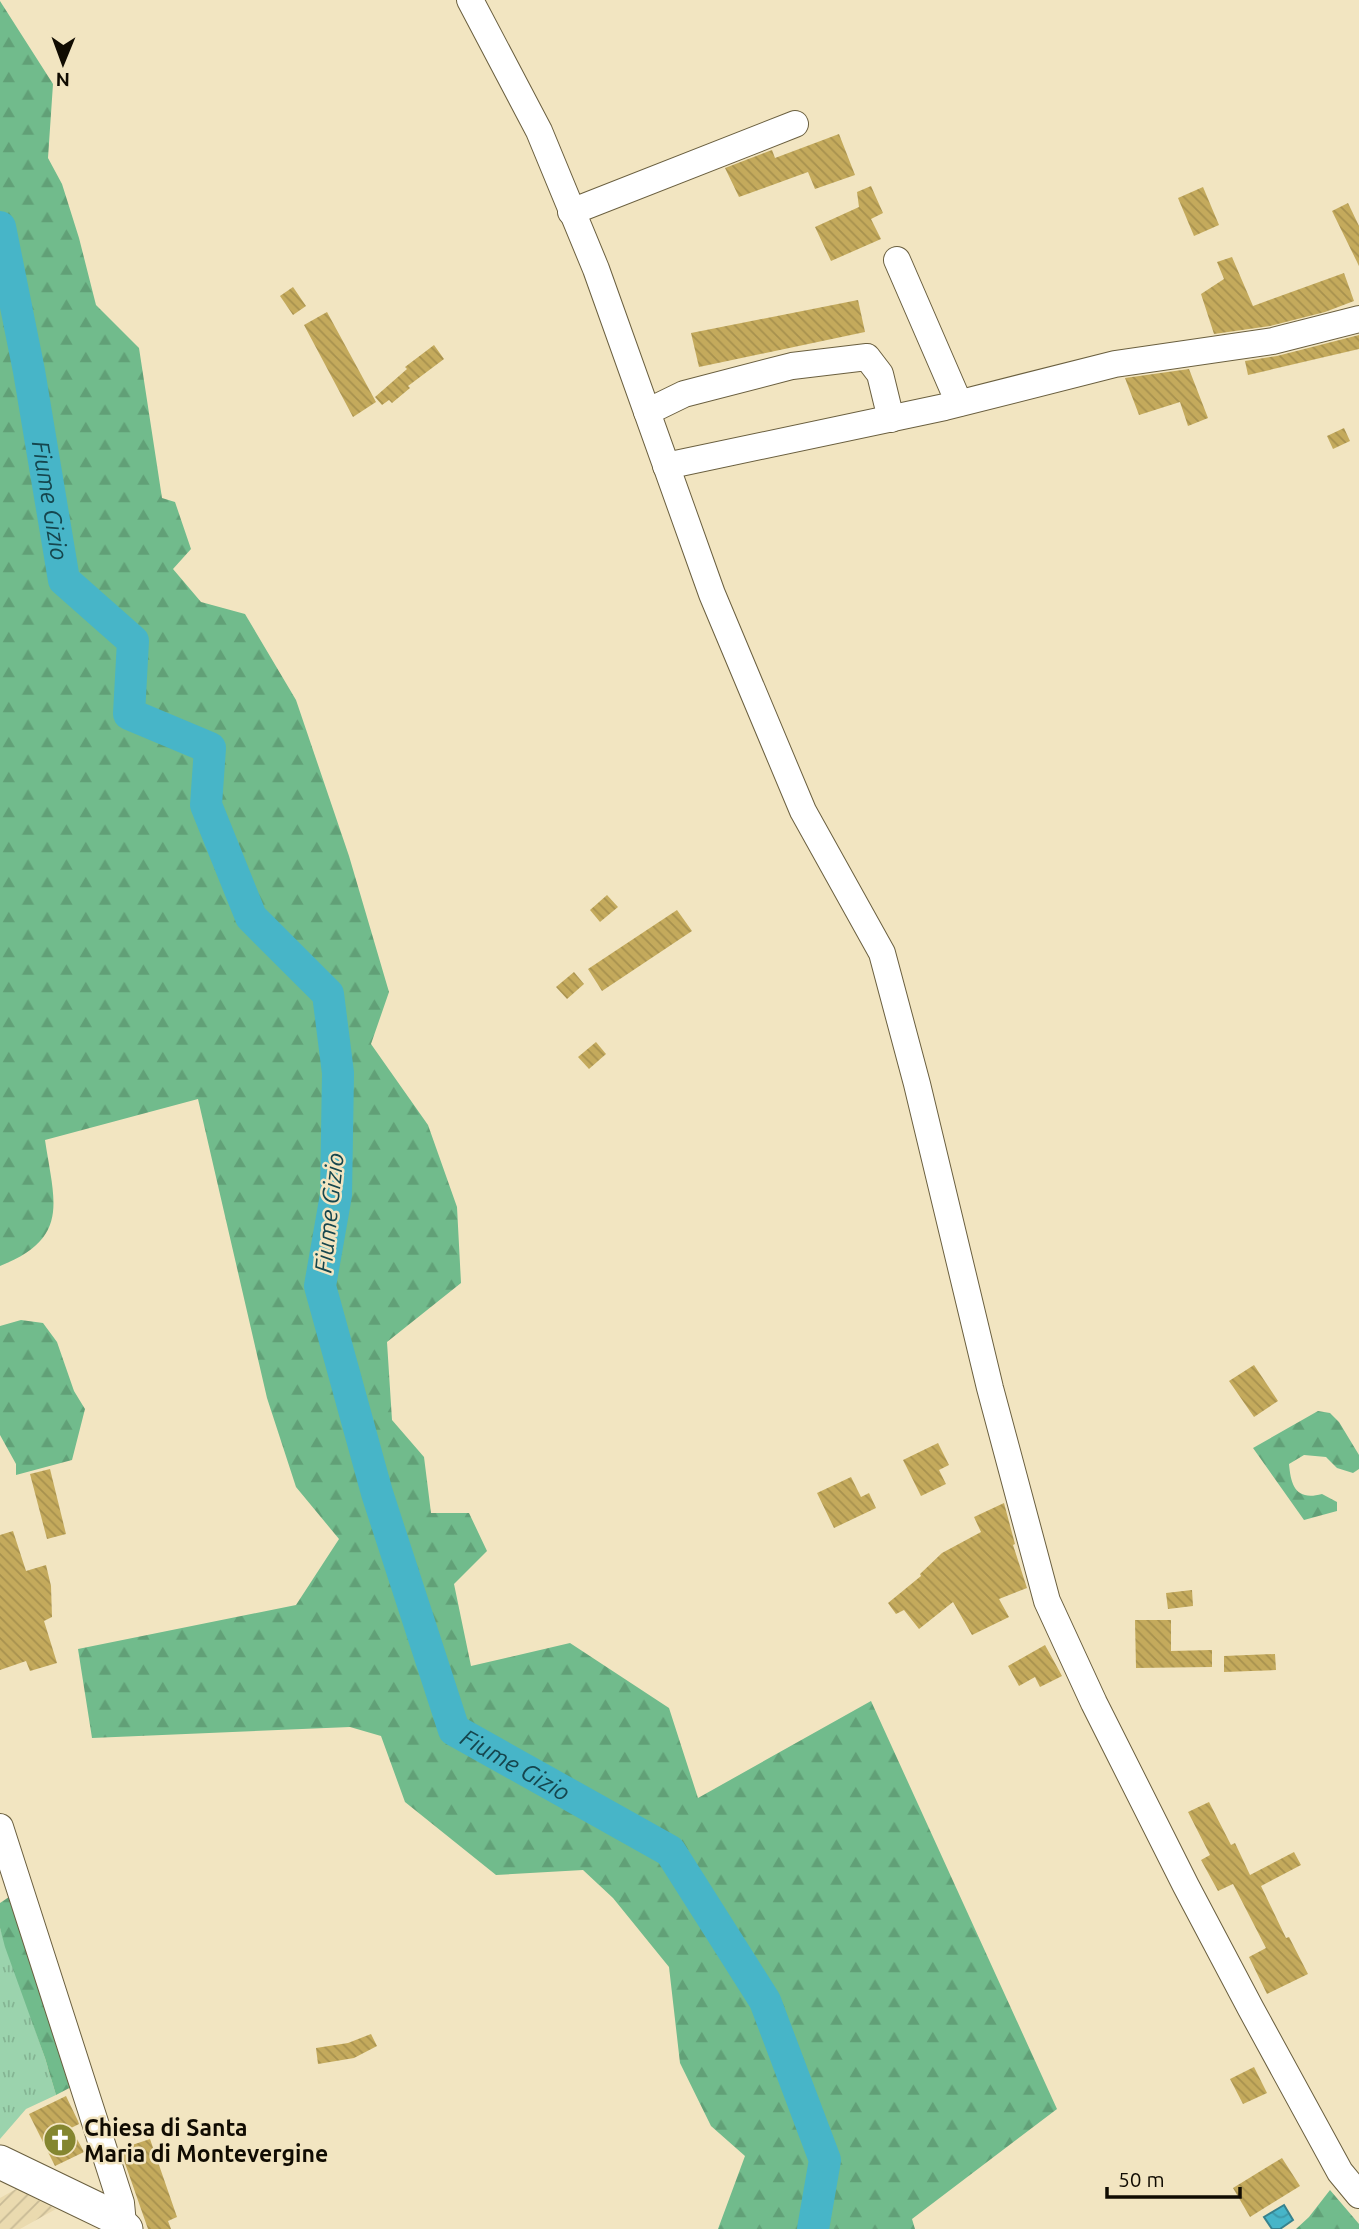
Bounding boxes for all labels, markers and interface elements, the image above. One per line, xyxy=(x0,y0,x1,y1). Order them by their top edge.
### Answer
north arrow xyxy=(28,28,98,98)
text: N xyxy=(55,69,70,91)
water label: Fiume Gizio xyxy=(27,439,74,562)
water label: Fiume Gizio xyxy=(309,1152,349,1274)
water label: Fiume Gizio xyxy=(456,1723,575,1806)
place label: Chiesa di Santa Maria di Montevergine xyxy=(84,2115,328,2166)
church icon: Chiesa di Santa Maria di Montevergine xyxy=(41,2121,79,2159)
scale bar xyxy=(1107,2156,1240,2200)
text: 50 m xyxy=(1118,2167,1165,2191)

